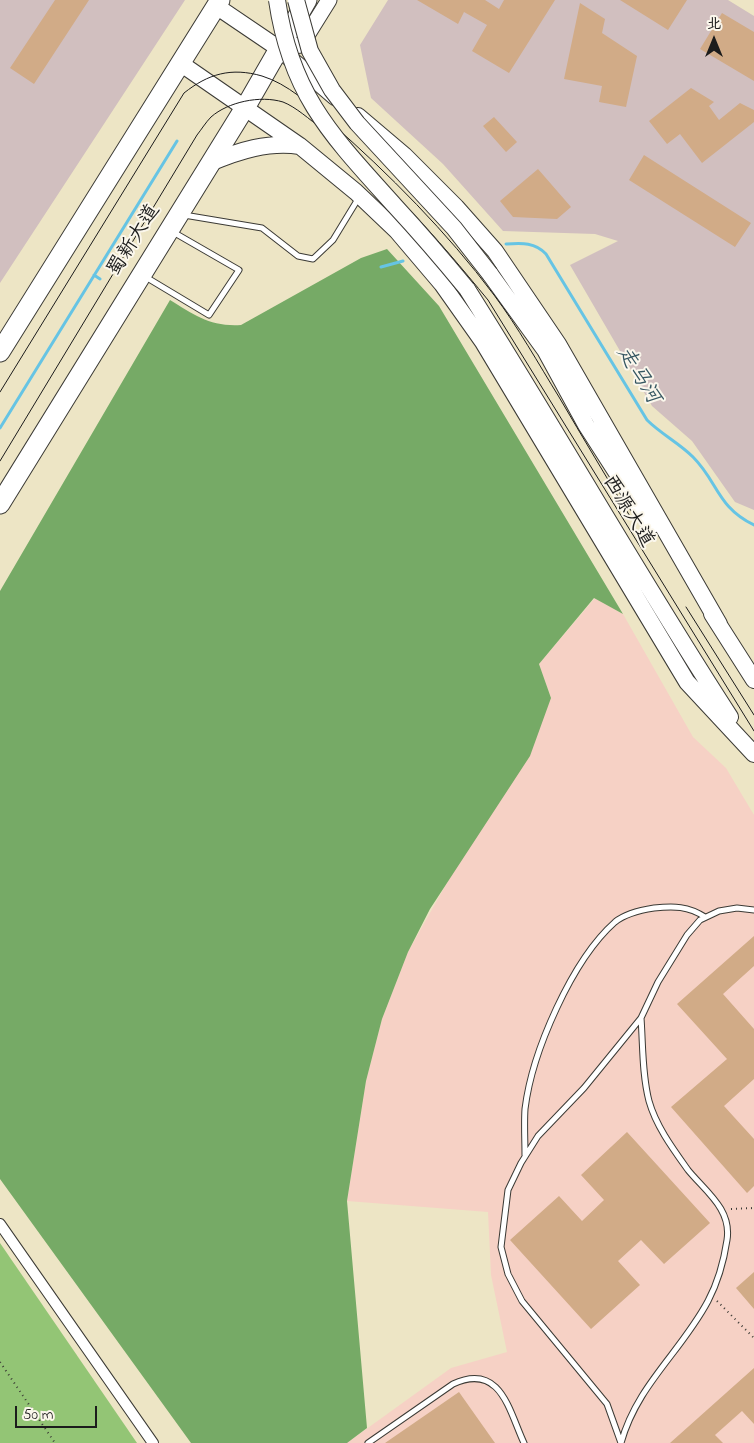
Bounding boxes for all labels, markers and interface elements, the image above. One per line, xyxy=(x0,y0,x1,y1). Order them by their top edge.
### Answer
text: 北 xyxy=(707,14,721,35)
north arrow xyxy=(689,15,739,65)
street label: 蜀新大道 xyxy=(104,201,166,281)
water label: 走马河 xyxy=(610,343,664,409)
street label: 西源大道 xyxy=(596,472,658,552)
scale bar xyxy=(18,1396,100,1428)
text: 50 m xyxy=(23,1404,53,1426)

